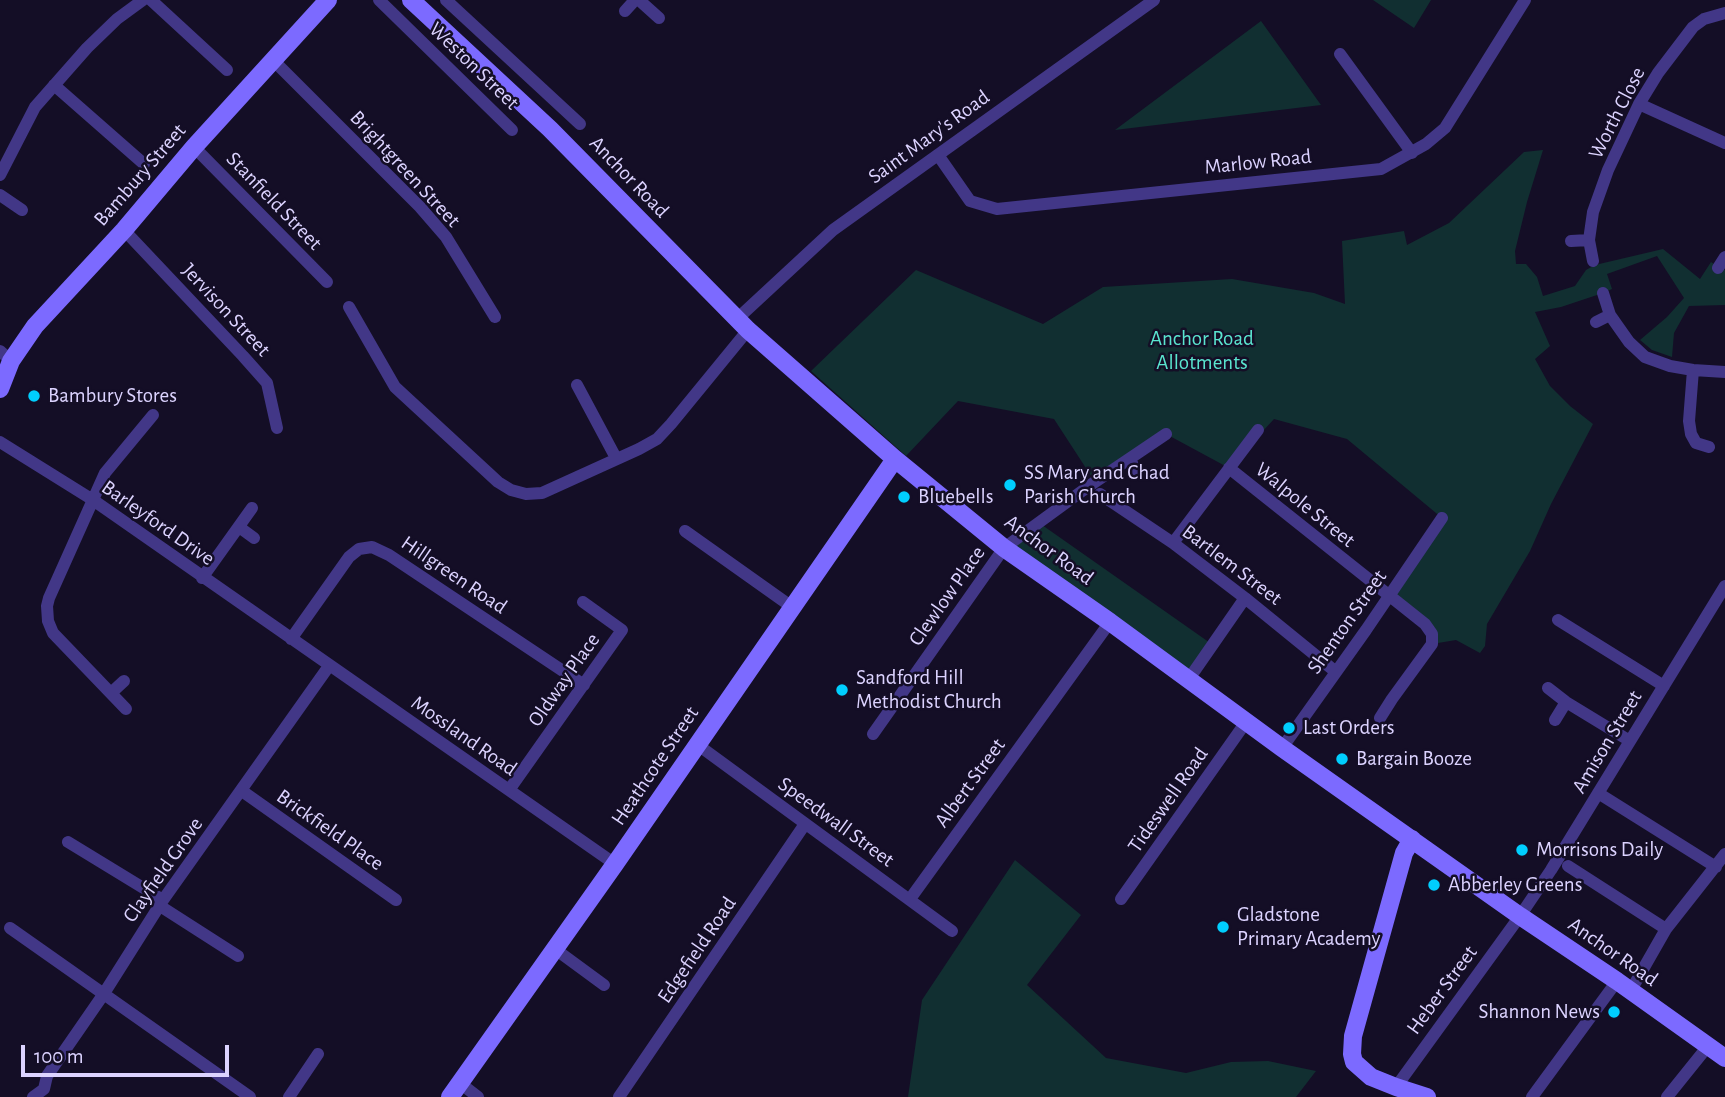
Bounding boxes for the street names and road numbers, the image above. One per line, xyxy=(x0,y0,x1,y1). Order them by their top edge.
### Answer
street label: Weston Street xyxy=(424,17,524,115)
street label: Worth Close xyxy=(1583,63,1651,163)
street label: Saint Mary's Road xyxy=(863,85,995,189)
street label: Brightgreen Street xyxy=(344,105,466,233)
street label: Bambury Street xyxy=(89,119,191,231)
street label: Anchor Road xyxy=(584,131,674,223)
street label: Marlow Road xyxy=(1203,144,1313,180)
street label: Stanfield Street xyxy=(221,147,327,255)
street label: Jervison Street xyxy=(176,258,276,362)
street label: Walpole Street xyxy=(1250,457,1360,553)
street label: Barleyford Drive xyxy=(97,475,219,571)
street label: Anchor Road xyxy=(1000,509,1098,591)
street label: Bartlem Street xyxy=(1177,519,1287,611)
street label: Hillgreen Road xyxy=(396,530,512,620)
street label: Clewlow Place xyxy=(903,541,991,651)
street label: Shenton Street xyxy=(1302,565,1392,679)
street label: Oldway Place xyxy=(523,628,605,732)
street label: Amison Street xyxy=(1566,686,1648,798)
street label: Mossland Road xyxy=(406,690,522,782)
street label: Heathcote Street xyxy=(606,702,704,830)
street label: Albert Street xyxy=(929,733,1011,833)
street label: Tideswell Road xyxy=(1122,742,1214,858)
street label: Speedwall Street xyxy=(773,771,899,873)
street label: Brickfield Place xyxy=(272,784,388,876)
street label: Clayfield Grove xyxy=(118,813,208,927)
street label: Edgefield Road xyxy=(652,892,742,1008)
street label: Anchor Road xyxy=(1563,912,1663,992)
street label: Heber Street xyxy=(1401,941,1483,1039)

